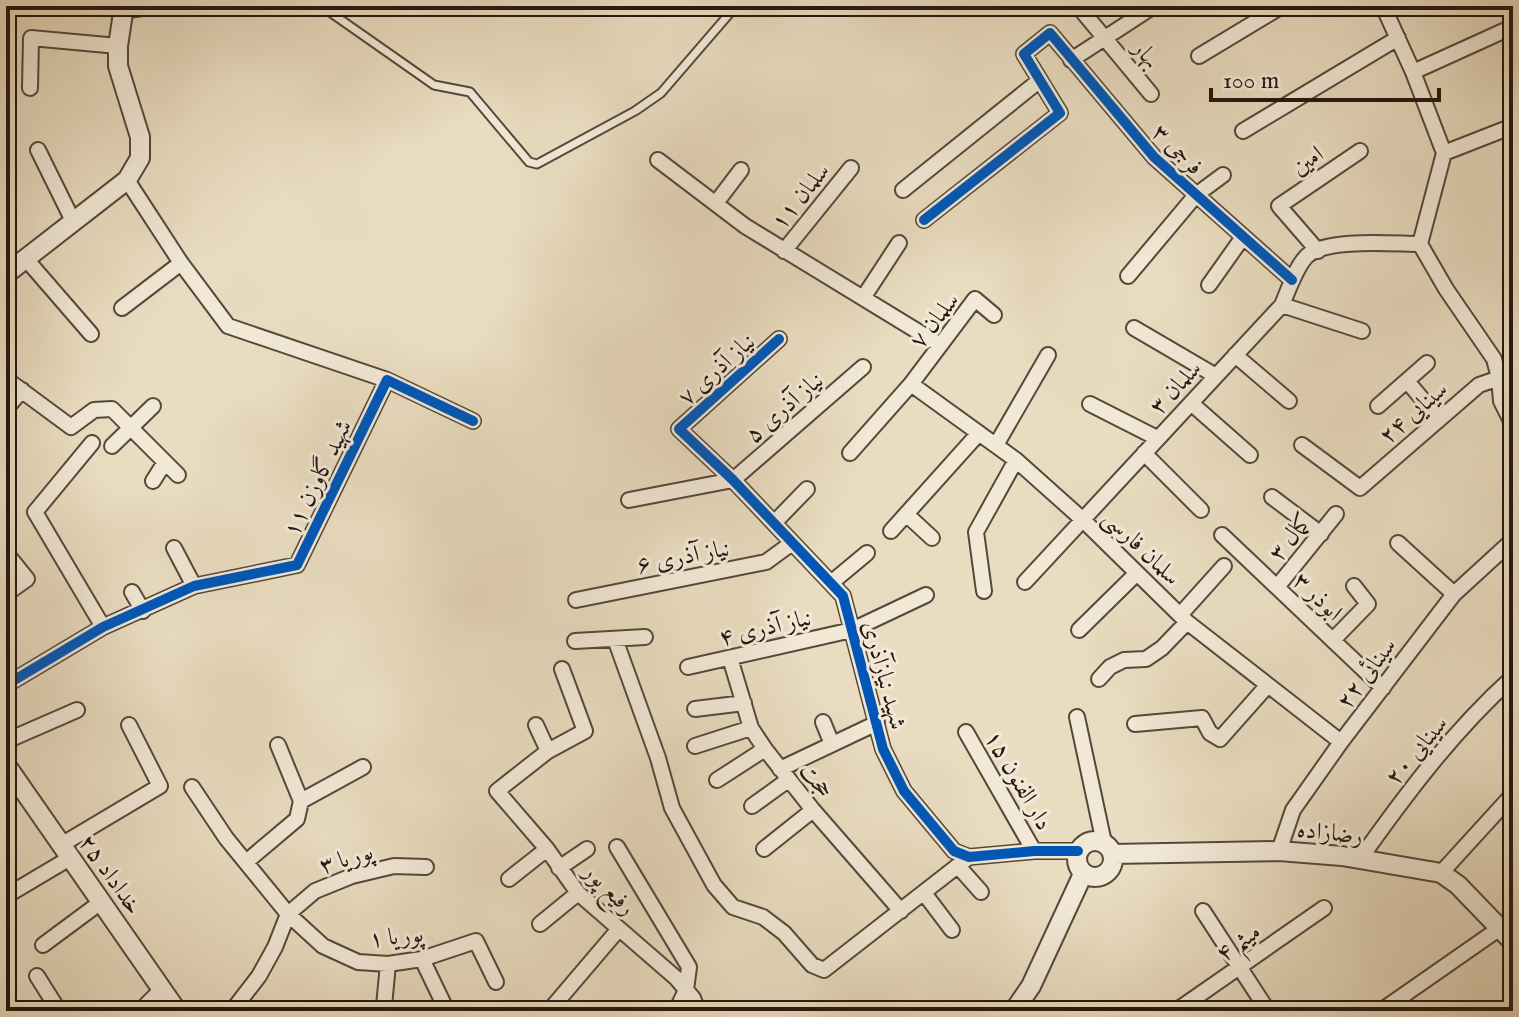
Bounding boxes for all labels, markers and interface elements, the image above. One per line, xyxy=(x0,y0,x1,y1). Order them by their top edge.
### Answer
street label: بهار xyxy=(1124,33,1167,76)
scale bar xyxy=(1211,52,1439,102)
text: 100 m xyxy=(1223,66,1279,97)
street label: فرجی ۳ xyxy=(1144,118,1209,183)
street label: امین xyxy=(1286,139,1330,183)
street label: سلمان ۱۱ xyxy=(765,157,838,237)
street label: سلمان ۷ xyxy=(903,287,967,355)
street label: نیاز آذری ۷ xyxy=(672,327,762,413)
street label: سلمان ۳ xyxy=(1143,354,1209,422)
street label: نیاز آذری ۵ xyxy=(739,366,831,451)
street label: سینایی ۲۴ xyxy=(1373,375,1455,452)
street label: شهید گاوزن ۱۱ xyxy=(276,415,360,542)
street label: سلمان فارسی xyxy=(1095,503,1187,593)
street label: کمال ۳ xyxy=(1262,508,1320,568)
street label: نیاز آذری ۶ xyxy=(634,533,732,582)
street label: ابوذر ۳ xyxy=(1285,566,1348,628)
street label: نیاز آذری ۴ xyxy=(716,603,815,654)
street label: شهید نیازآذری xyxy=(854,618,913,733)
street label: سینائی ۲۲ xyxy=(1330,632,1404,716)
street label: سینایی ۲۰ xyxy=(1379,710,1455,792)
street label: دار الفنون ۱۵ xyxy=(977,725,1059,836)
street label: حجت xyxy=(792,756,840,806)
street label: رضازاده xyxy=(1295,815,1364,852)
street label: خداداد ۲۵ xyxy=(71,829,149,921)
street label: پوریا ۳ xyxy=(316,836,378,882)
street label: رفیع پور xyxy=(571,856,642,926)
street label: میثم ۴ xyxy=(1210,917,1271,975)
street label: پوریا ۱ xyxy=(367,919,426,956)

